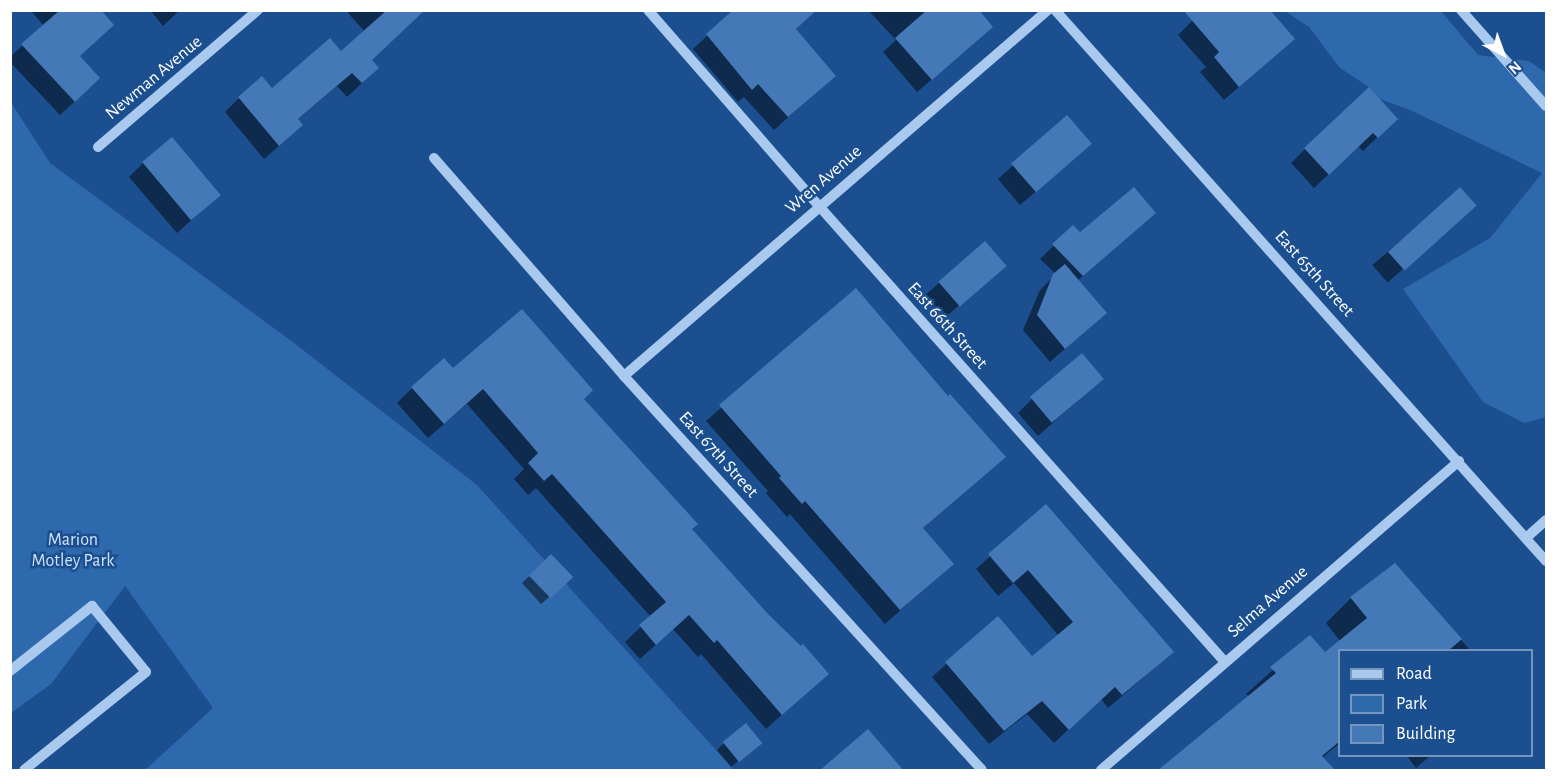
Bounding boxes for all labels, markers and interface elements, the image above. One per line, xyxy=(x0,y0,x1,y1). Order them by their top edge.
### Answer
north arrow xyxy=(1473,24,1533,84)
street label: Newman Avenue xyxy=(101,31,207,125)
text: N xyxy=(1505,58,1524,77)
street label: Wren Avenue xyxy=(781,141,867,219)
street label: East 65th Street xyxy=(1270,226,1358,322)
street label: East 66th Street xyxy=(902,278,992,374)
street label: East 67th Street xyxy=(674,407,762,503)
park label: Marion Motley Park xyxy=(32,530,114,572)
street label: Selma Avenue xyxy=(1224,561,1312,643)
legend xyxy=(1338,649,1533,757)
text: Road xyxy=(1396,665,1432,683)
text: Park xyxy=(1396,695,1427,713)
text: Building xyxy=(1396,725,1455,743)

